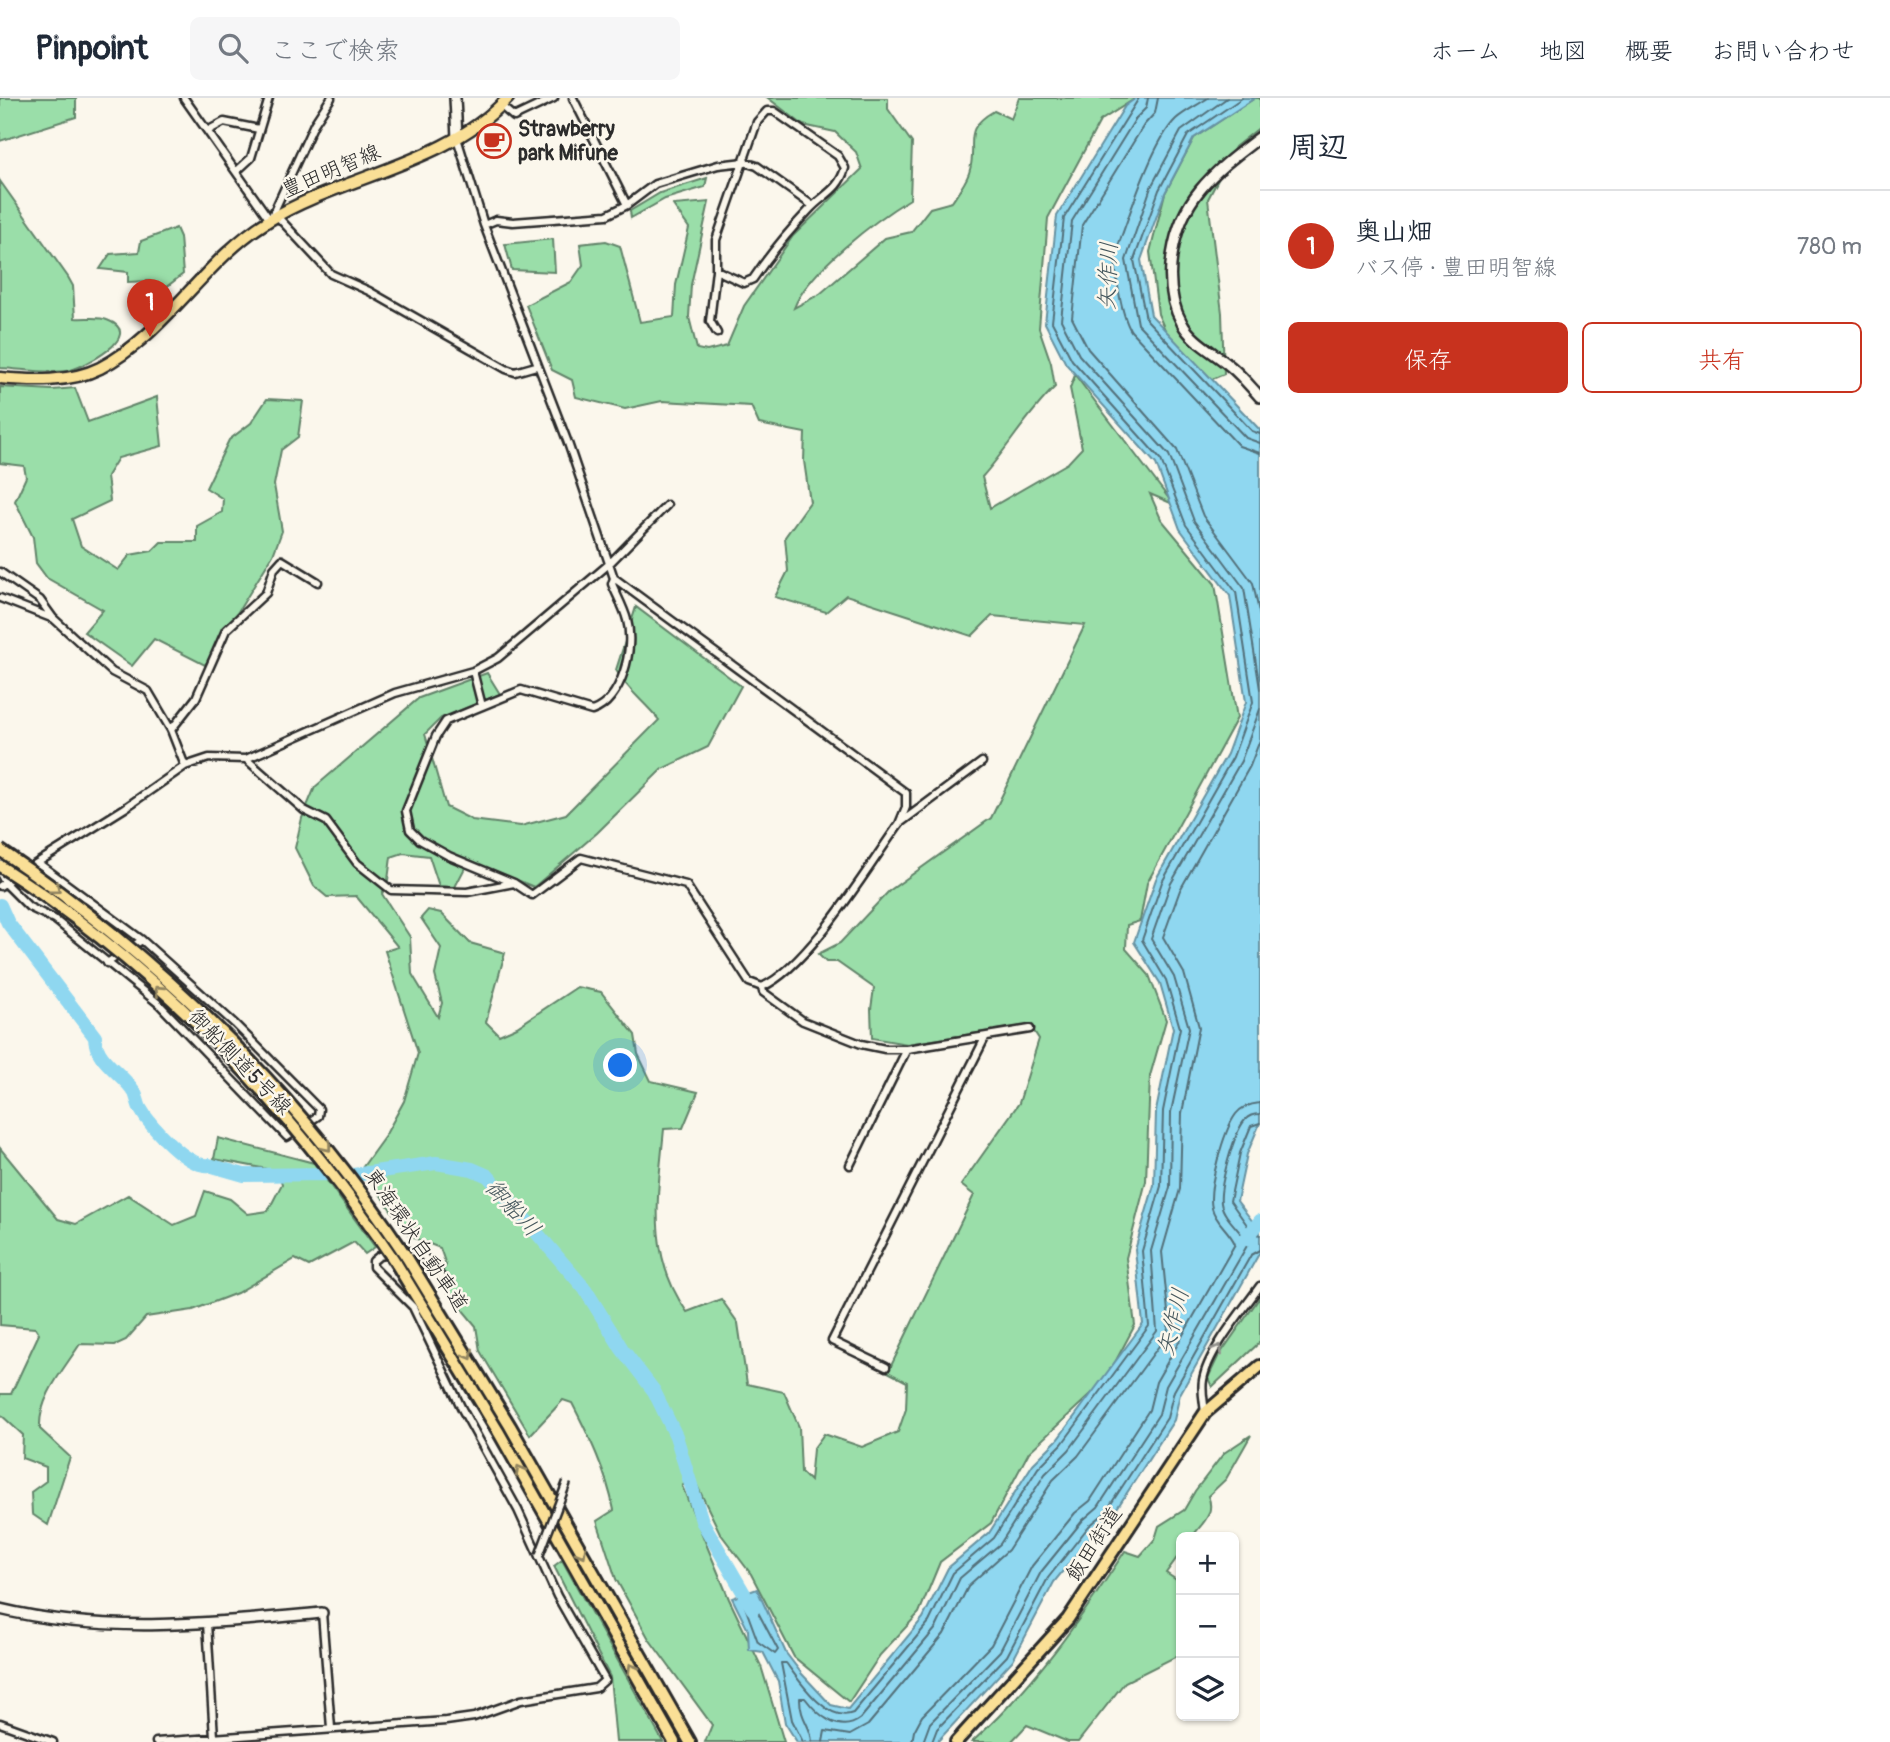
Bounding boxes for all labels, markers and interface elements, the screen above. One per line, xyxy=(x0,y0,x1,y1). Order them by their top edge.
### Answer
search box xyxy=(190,17,680,80)
text: Pinpoint xyxy=(35,28,148,69)
icon: search xyxy=(214,29,252,67)
text: ここで検索 xyxy=(270,35,400,67)
text: ホーム xyxy=(1430,37,1501,66)
text: 地図 xyxy=(1539,37,1587,66)
text: 概要 xyxy=(1625,37,1673,66)
text: お問い合わせ xyxy=(1711,37,1855,66)
place label: Strawberry park Mifune xyxy=(518,116,618,167)
cafe icon: Strawberry park Mifune xyxy=(475,122,513,160)
text: 周辺 xyxy=(1288,129,1348,166)
street label: 豊田明智線 xyxy=(277,138,385,204)
text: 奥山畑 xyxy=(1355,216,1433,248)
text: 1 xyxy=(1307,232,1316,261)
text: 780 m xyxy=(1797,232,1862,261)
water label: 矢作川 xyxy=(1092,241,1124,311)
text: バス停 · 豊田明智線 xyxy=(1355,253,1556,282)
pin: 1 xyxy=(127,279,173,337)
button: 保存 xyxy=(1288,322,1568,393)
button: 共有 xyxy=(1582,322,1862,393)
one-way arrow xyxy=(48,881,61,894)
one-way arrow xyxy=(154,986,167,998)
street label: 御船側道5号線 xyxy=(183,1003,297,1121)
your location xyxy=(603,1048,637,1082)
one-way arrow xyxy=(318,1139,331,1151)
street label: 東海環状自動車道 xyxy=(358,1163,474,1317)
water label: 御船川 xyxy=(479,1173,547,1243)
water label: 矢作川 xyxy=(1151,1285,1195,1359)
one-way arrow xyxy=(1210,1343,1223,1356)
one-way arrow xyxy=(461,1348,474,1361)
one-way arrow xyxy=(515,1465,528,1478)
street label: 飯田街道 xyxy=(1060,1501,1128,1587)
map controls xyxy=(1176,1532,1239,1721)
button: + xyxy=(1176,1532,1239,1595)
one-way arrow xyxy=(574,1545,587,1558)
button: − xyxy=(1176,1595,1239,1658)
button: layers xyxy=(1176,1658,1239,1721)
one-way arrow xyxy=(627,1663,640,1676)

